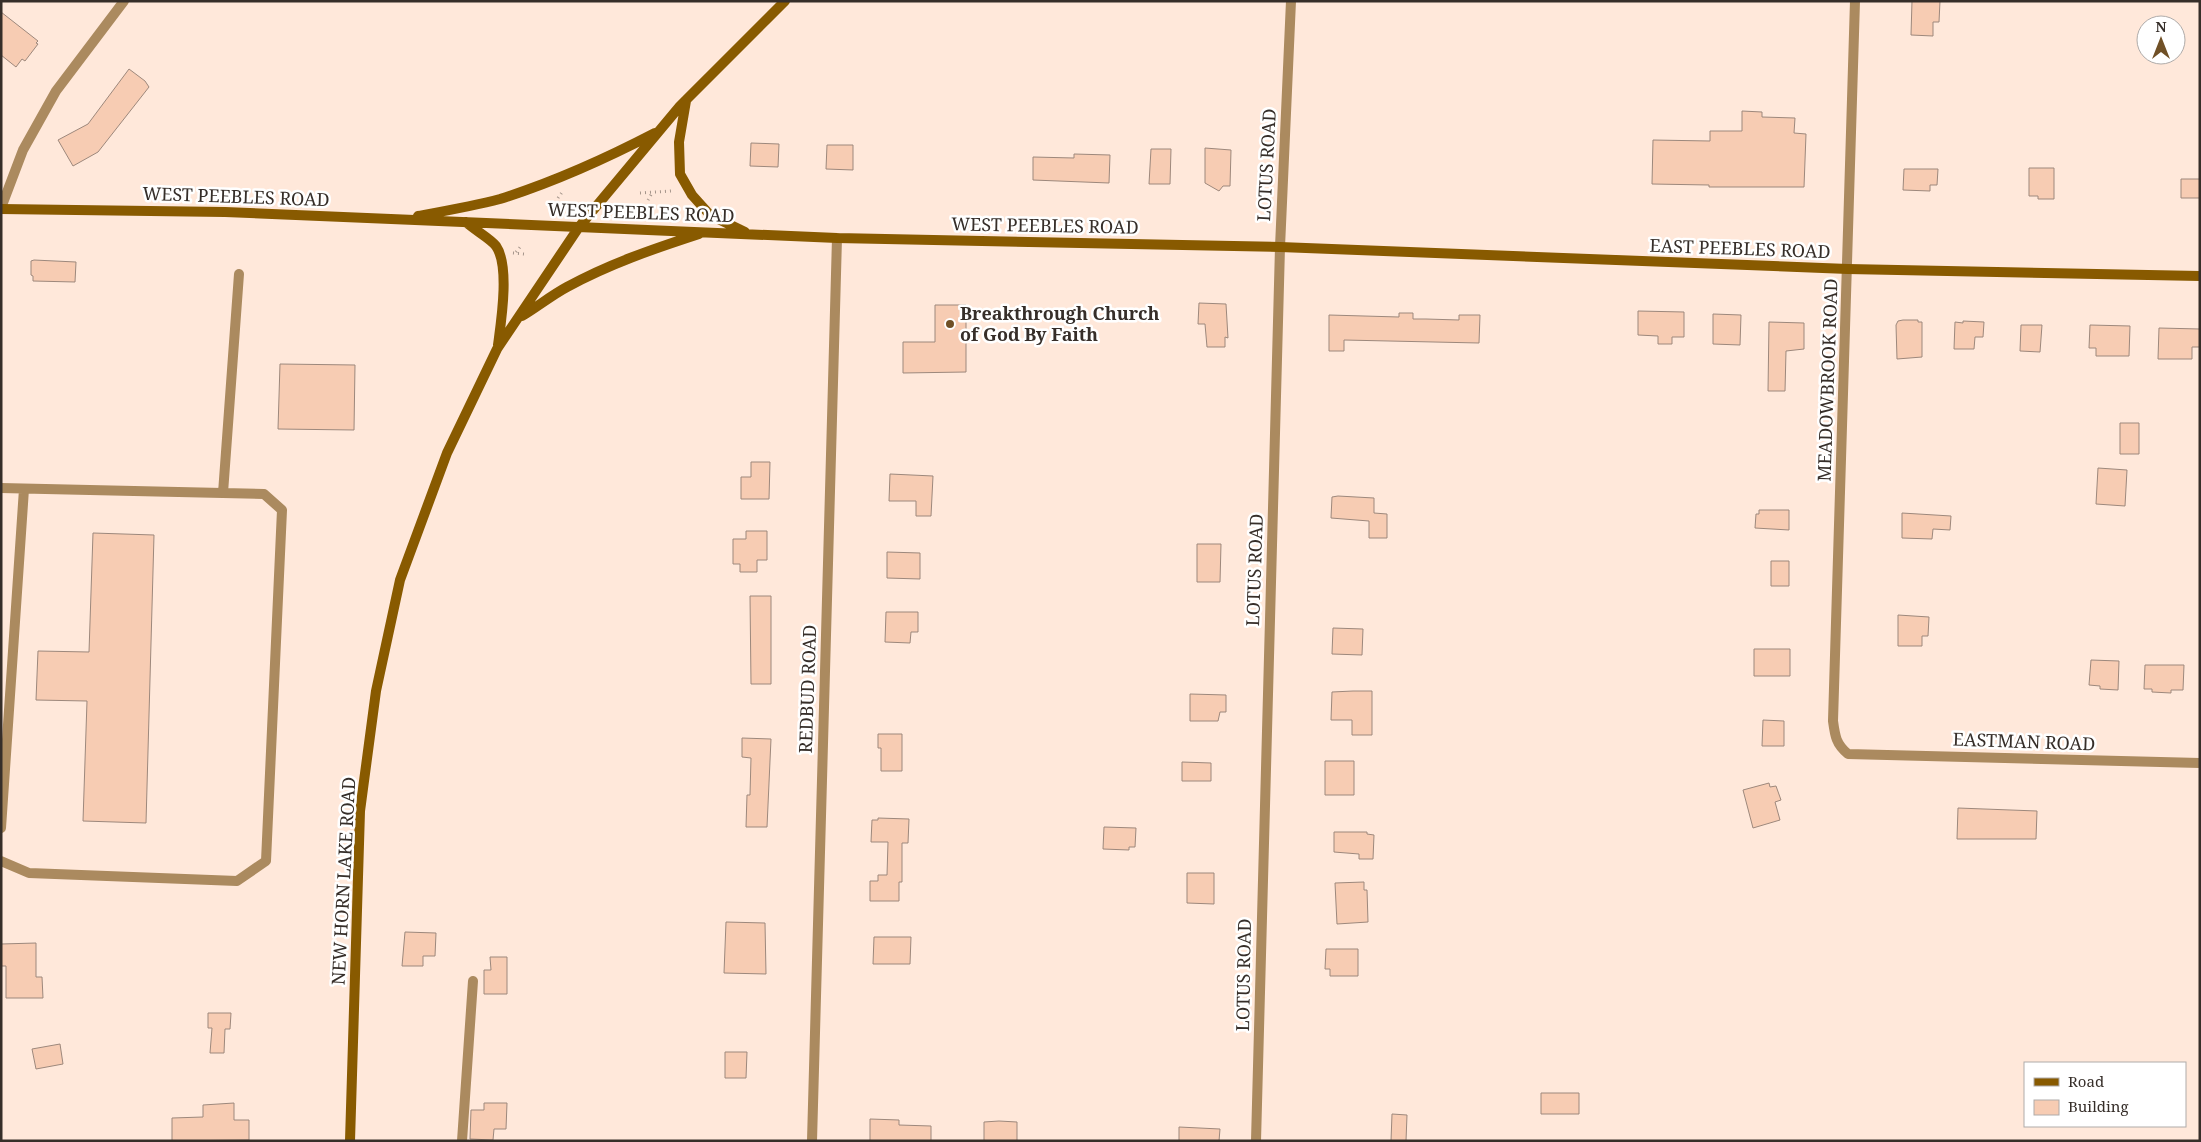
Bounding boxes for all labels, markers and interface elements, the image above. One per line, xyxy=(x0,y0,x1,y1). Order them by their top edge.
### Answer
north arrow xyxy=(2136,15,2186,65)
text: N xyxy=(2155,17,2167,36)
street label: LOTUS ROAD xyxy=(1251,108,1281,222)
street label: WEST PEEBLES ROAD xyxy=(142,181,330,211)
street label: WEST PEEBLES ROAD xyxy=(547,197,735,227)
street label: WEST PEEBLES ROAD xyxy=(951,211,1139,239)
street label: EAST PEEBLES ROAD xyxy=(1649,233,1831,263)
street label: MEADOWBROOK ROAD xyxy=(1811,278,1843,482)
place label: Breakthrough Church of God By Faith xyxy=(960,301,1160,346)
marker: Breakthrough Church of God By Faith xyxy=(944,318,956,330)
street label: LOTUS ROAD xyxy=(1240,513,1268,627)
street label: REDBUD ROAD xyxy=(793,624,821,754)
street label: EASTMAN ROAD xyxy=(1952,727,2096,755)
street label: NEW HORN LAKE ROAD xyxy=(326,776,360,986)
street label: LOTUS ROAD xyxy=(1230,918,1256,1032)
legend xyxy=(2024,1062,2186,1127)
text: Road xyxy=(2068,1071,2104,1091)
text: Building xyxy=(2068,1096,2129,1116)

